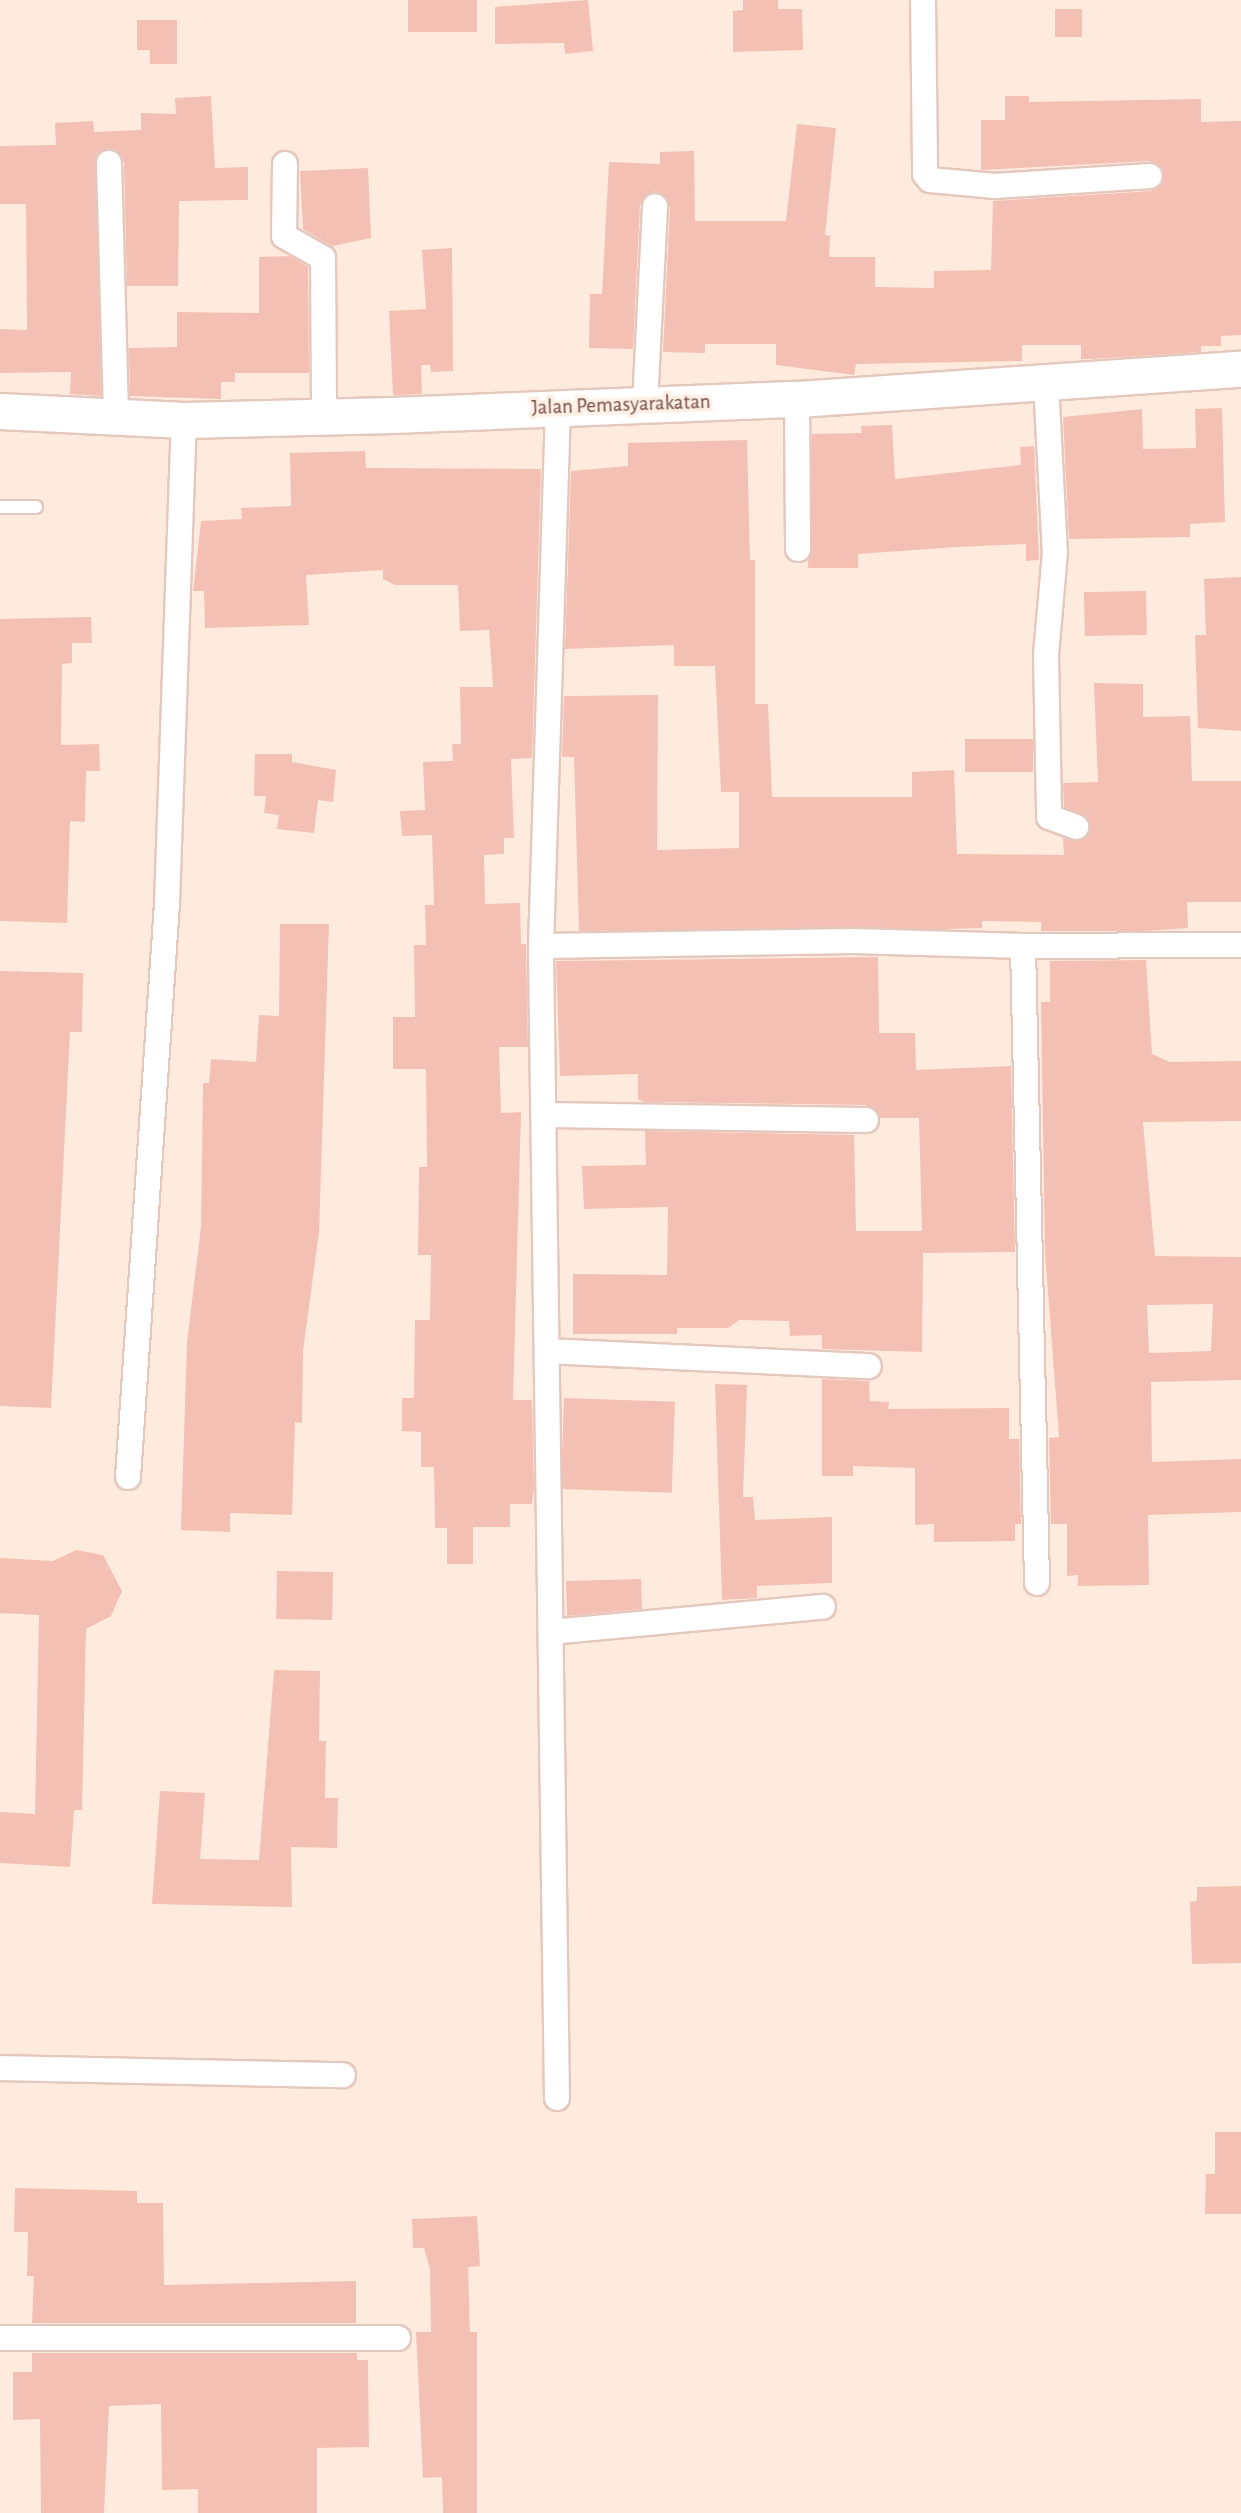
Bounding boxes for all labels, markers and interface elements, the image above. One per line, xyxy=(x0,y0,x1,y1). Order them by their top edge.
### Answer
street label: Jalan Pemasyarakatan xyxy=(531,389,711,421)

